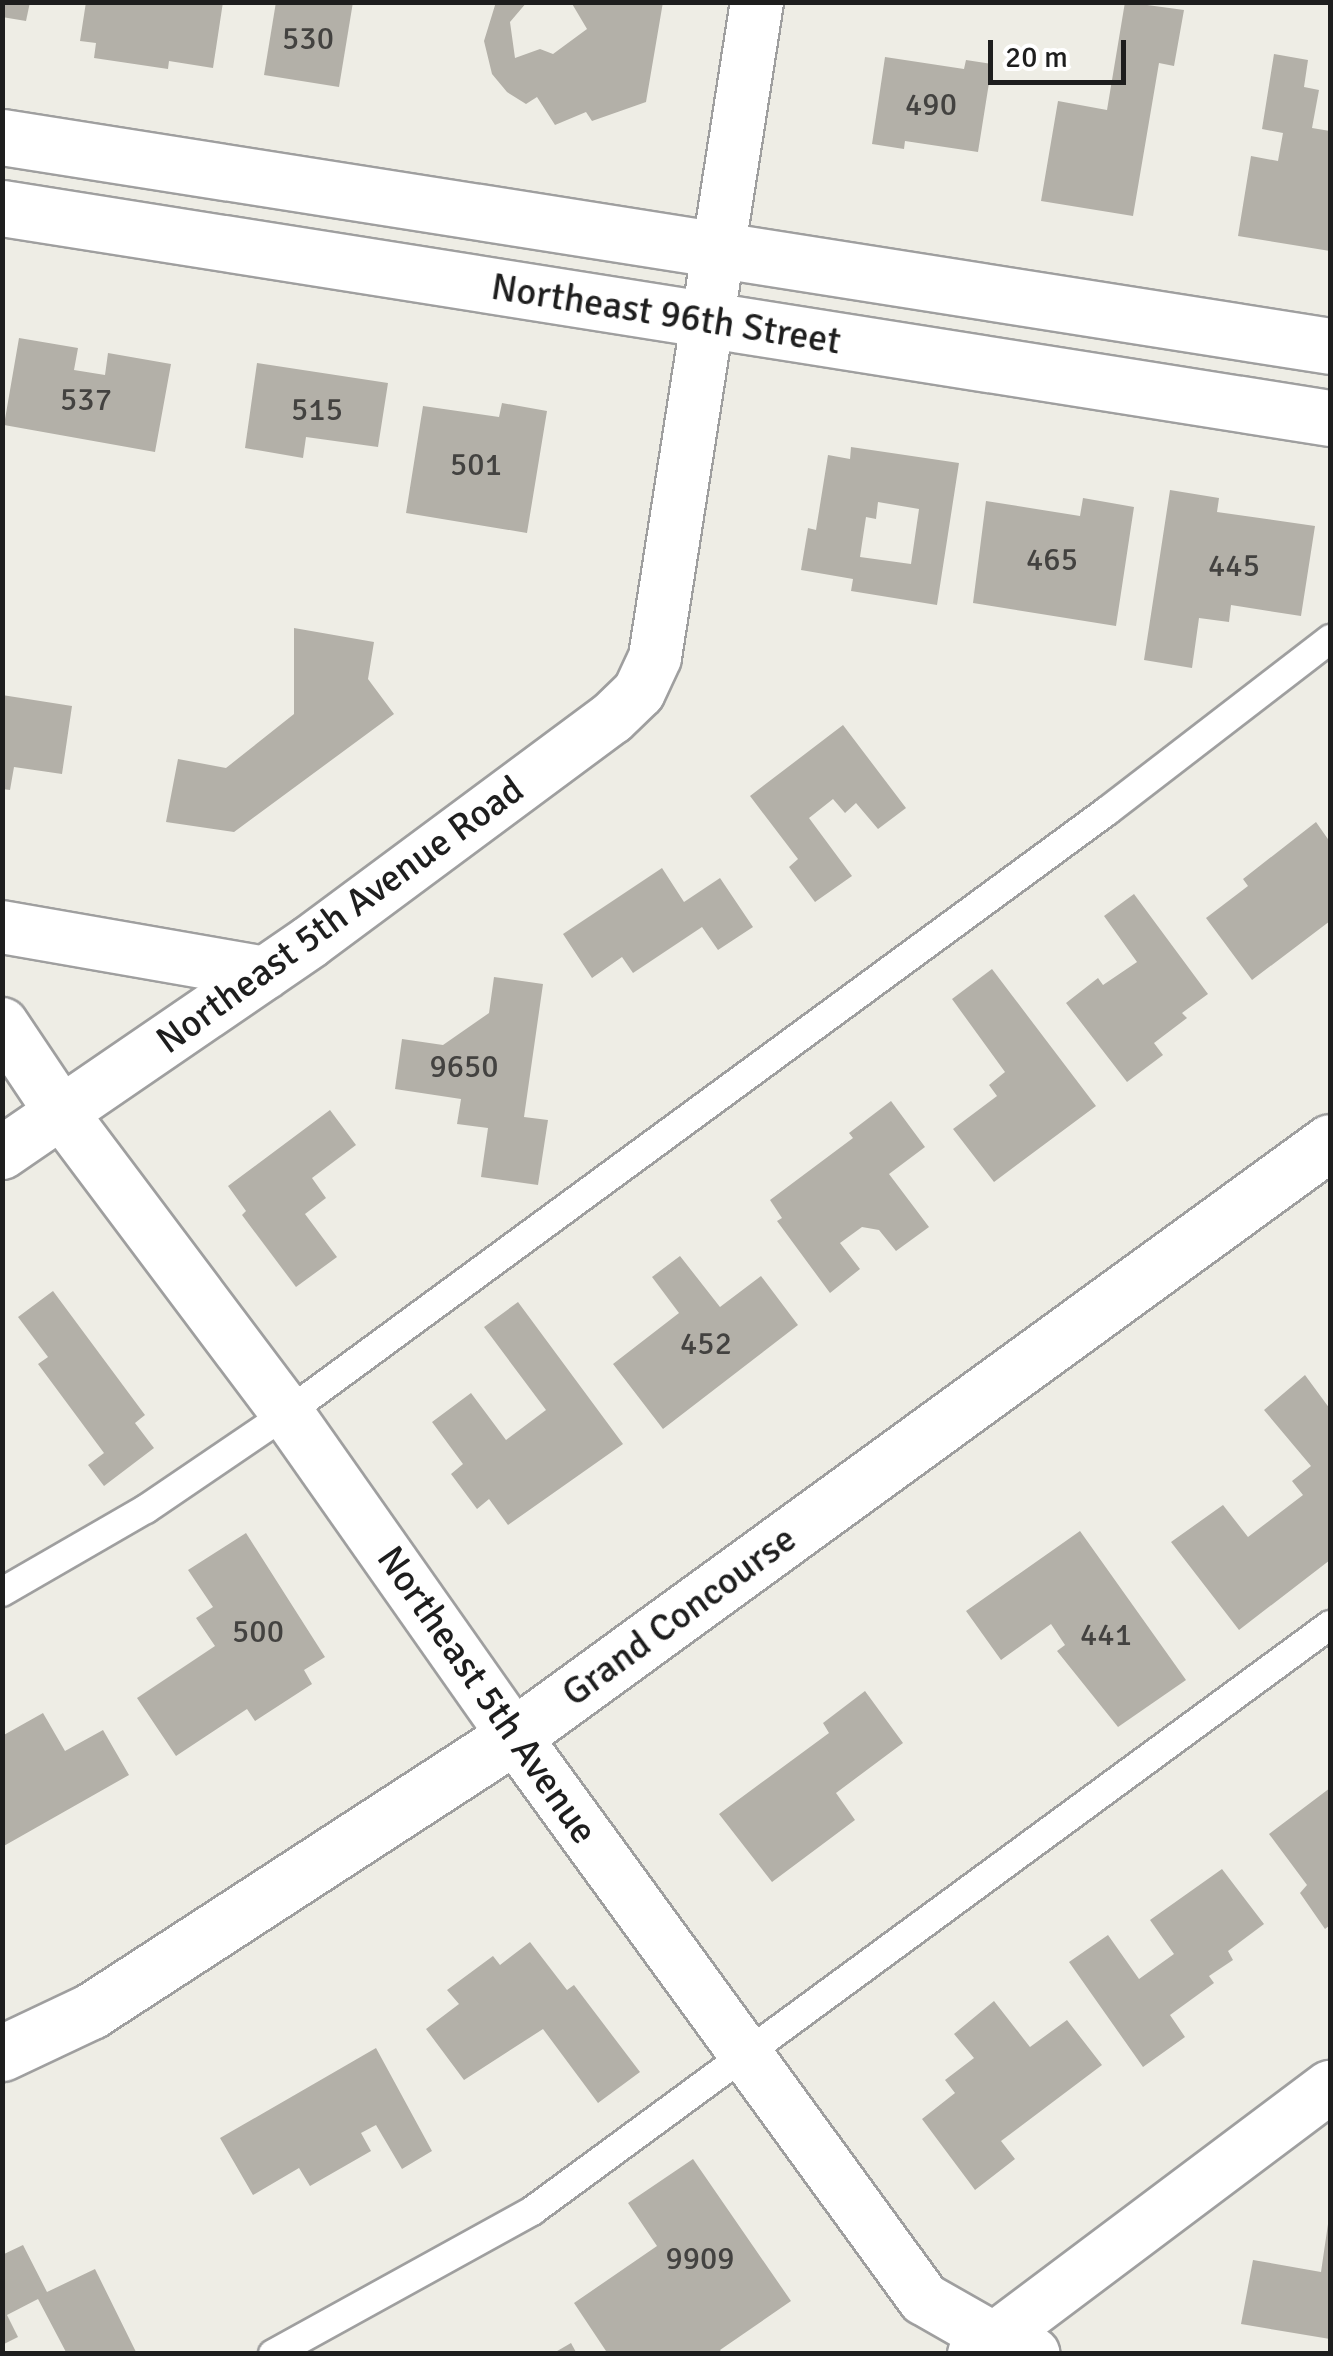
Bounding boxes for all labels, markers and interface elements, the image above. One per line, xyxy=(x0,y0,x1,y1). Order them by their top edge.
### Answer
house number: 530 xyxy=(282,20,334,58)
scale bar xyxy=(993,20,1130,82)
text: 20 m xyxy=(1005,39,1068,76)
house number: 490 xyxy=(905,86,957,124)
street label: Northeast 96th Street xyxy=(488,264,844,364)
house number: 537 xyxy=(60,381,112,419)
house number: 515 xyxy=(291,391,343,429)
house number: 501 xyxy=(450,446,502,484)
house number: 465 xyxy=(1026,541,1078,579)
house number: 445 xyxy=(1208,547,1260,585)
street label: Northeast 5th Avenue Road xyxy=(148,767,532,1063)
house number: 9650 xyxy=(429,1048,499,1086)
house number: 452 xyxy=(680,1325,732,1363)
street label: Grand Concourse xyxy=(553,1516,805,1716)
street label: Northeast 5th Avenue xyxy=(367,1537,607,1853)
house number: 500 xyxy=(232,1613,284,1651)
house number: 441 xyxy=(1080,1616,1132,1654)
house number: 9909 xyxy=(665,2240,735,2278)

